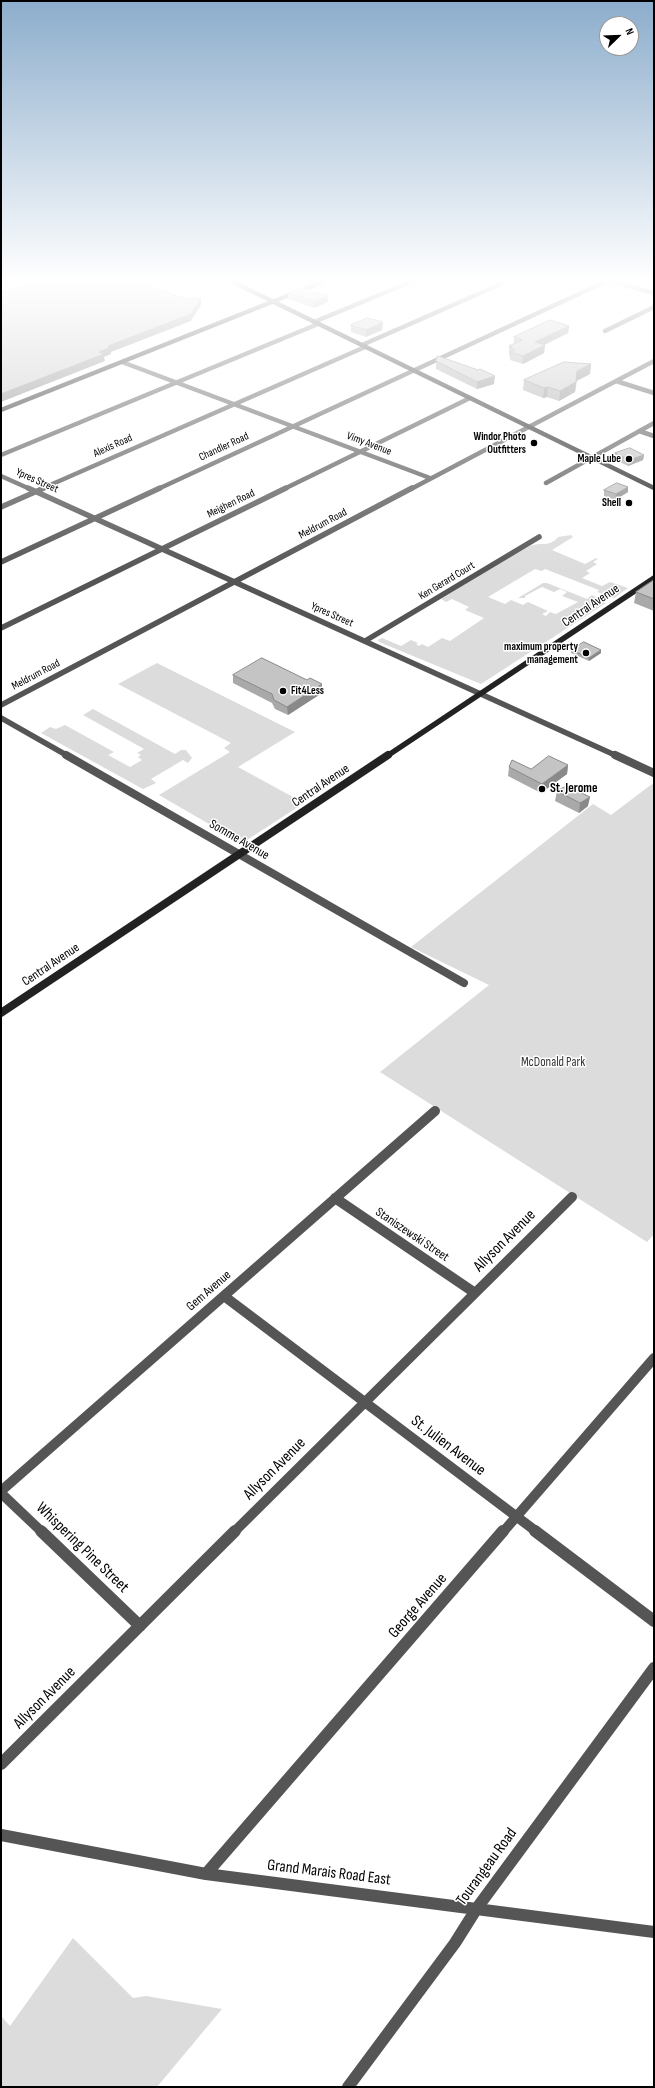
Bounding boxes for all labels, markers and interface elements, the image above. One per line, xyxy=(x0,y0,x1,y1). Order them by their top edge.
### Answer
north arrow xyxy=(599,16,639,56)
text: N xyxy=(622,26,637,37)
street label: Vimy Avenue xyxy=(345,429,393,459)
street label: Chandler Road xyxy=(197,430,251,464)
place label: Windor Photo Outfitters xyxy=(473,430,526,456)
street label: Alexis Road xyxy=(91,432,135,460)
marker: Windor Photo Outfitters xyxy=(529,438,539,448)
place label: Maple Lube xyxy=(578,452,621,466)
marker: Maple Lube xyxy=(624,454,634,464)
street label: Ypres Street xyxy=(14,466,60,496)
street label: Meighen Road xyxy=(205,487,257,521)
place label: Shell xyxy=(602,496,621,510)
marker: Shell xyxy=(624,498,634,508)
street label: Meldrum Road xyxy=(297,506,349,542)
street label: Ken Gerard Court xyxy=(417,559,477,603)
street label: Central Avenue xyxy=(559,581,623,631)
street label: Ypres Street xyxy=(309,600,355,630)
place label: maximum property management xyxy=(504,640,578,666)
marker: maximum property management xyxy=(581,648,591,658)
street label: Meldrum Road xyxy=(10,657,62,693)
place label: Fit4Less xyxy=(291,684,324,698)
marker: Fit4Less xyxy=(278,686,288,696)
street label: Central Avenue xyxy=(289,761,353,811)
place label: St. Jerome xyxy=(550,781,597,797)
marker: St. Jerome xyxy=(537,784,547,794)
street label: Somme Avenue xyxy=(206,817,272,863)
street label: Central Avenue xyxy=(19,940,83,990)
park label: McDonald Park xyxy=(521,1055,585,1071)
street label: Staniszewski Street xyxy=(372,1205,452,1265)
street label: Allyson Avenue xyxy=(470,1206,540,1276)
street label: Gem Avenue xyxy=(184,1267,234,1315)
street label: St. Julien Avenue xyxy=(407,1412,489,1480)
street label: Allyson Avenue xyxy=(240,1434,310,1504)
street label: Whispering Pine Street xyxy=(32,1499,132,1597)
street label: George Avenue xyxy=(385,1570,451,1642)
street label: Allyson Avenue xyxy=(10,1663,80,1733)
street label: Tourangeau Road xyxy=(453,1825,521,1909)
street label: Grand Marais Road East xyxy=(266,1856,392,1890)

